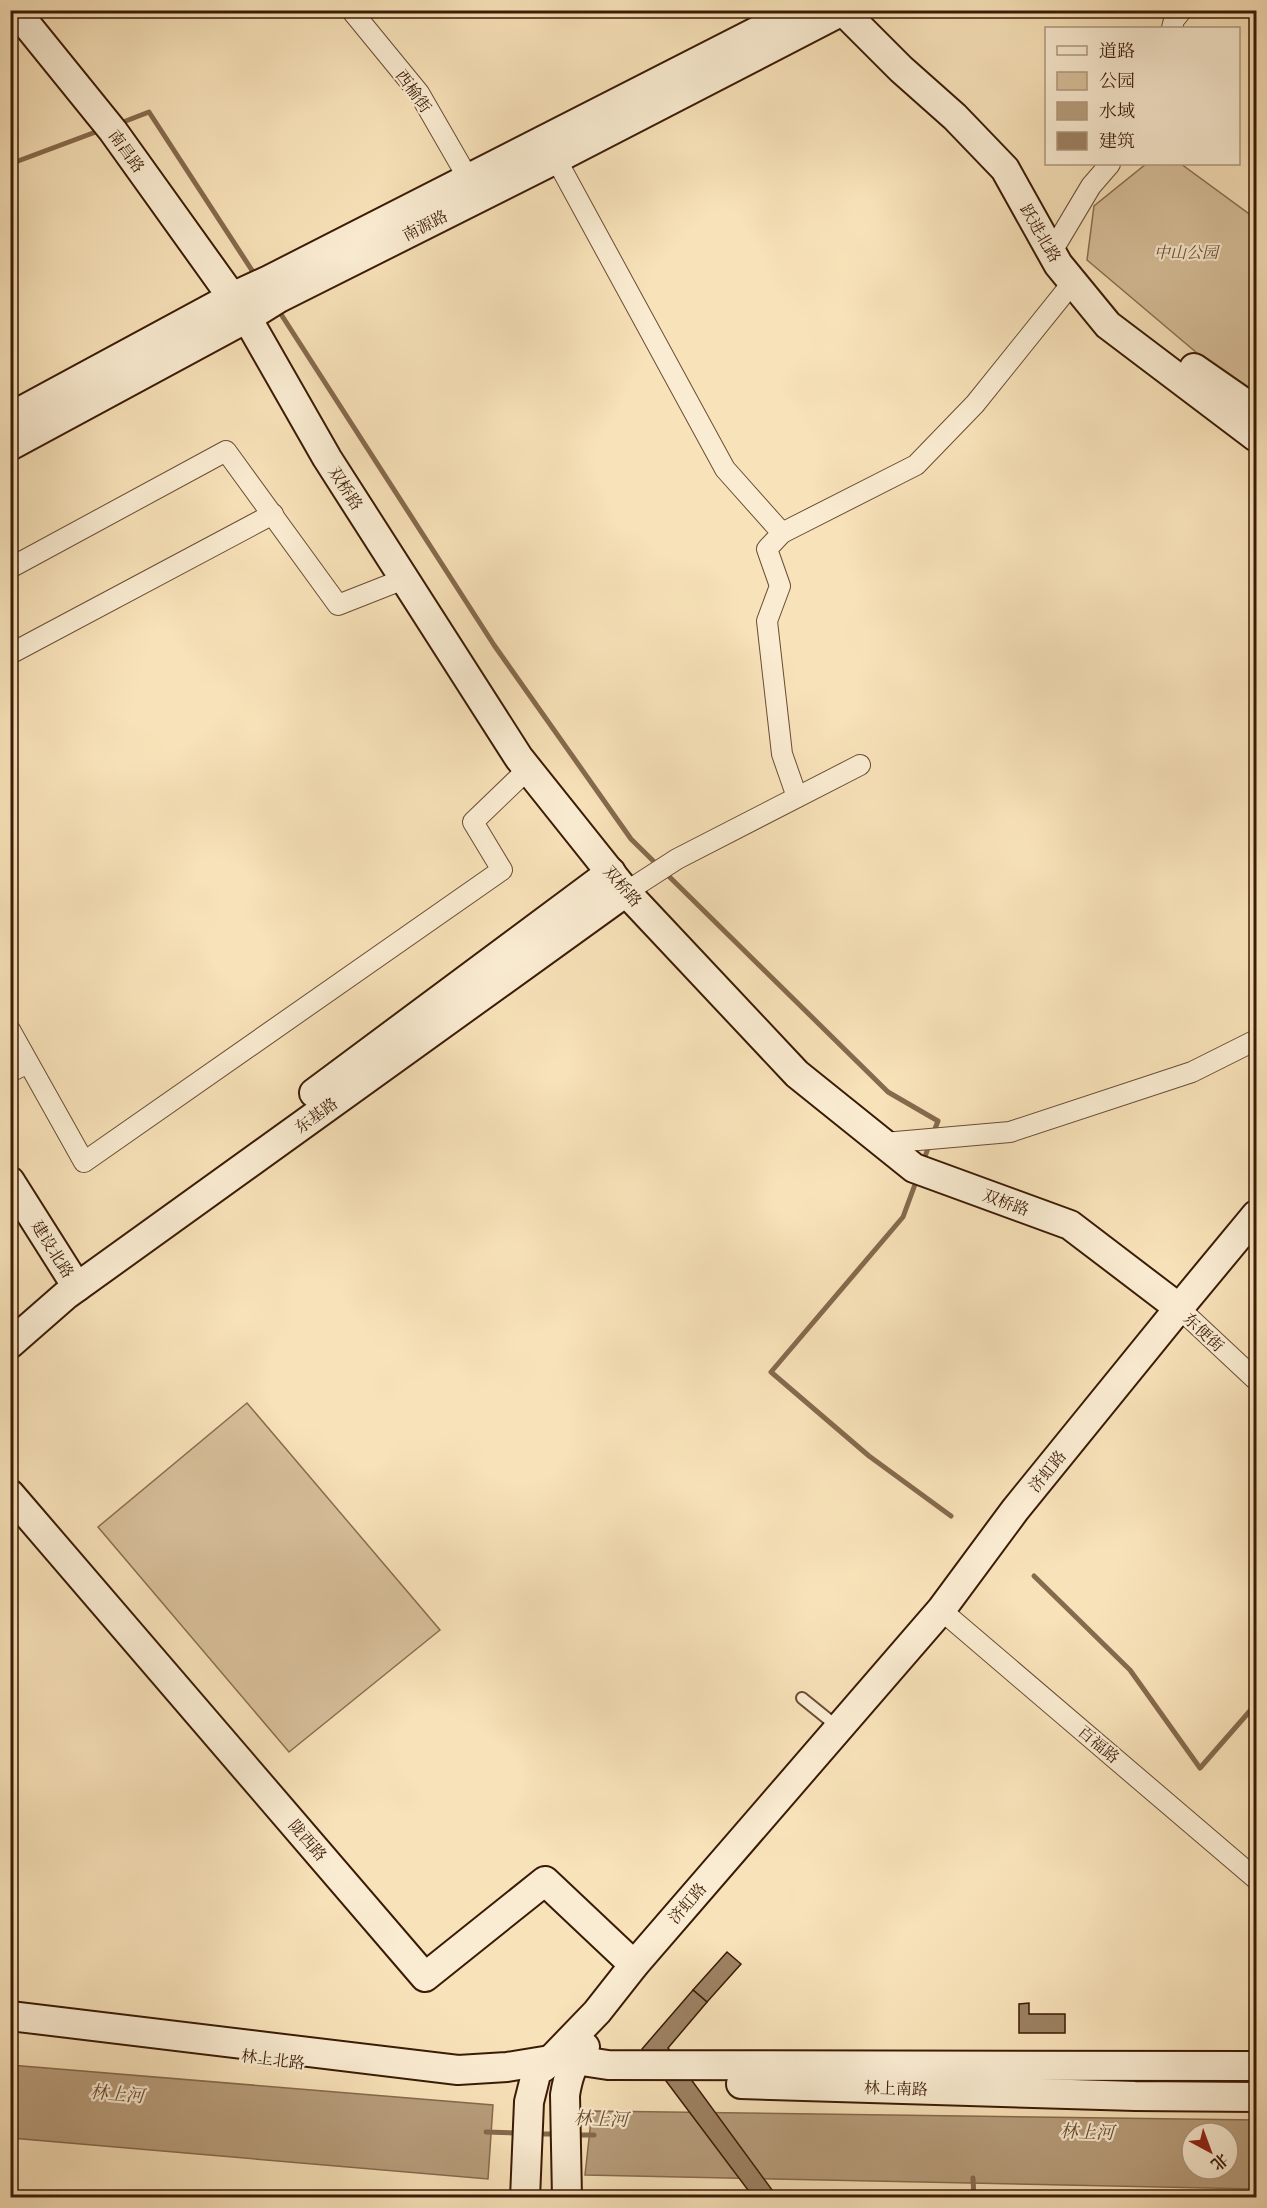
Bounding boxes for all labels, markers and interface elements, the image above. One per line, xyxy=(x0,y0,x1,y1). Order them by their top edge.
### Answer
legend xyxy=(1045,27,1240,165)
text: 道路 xyxy=(1099,40,1135,62)
street label: 西榆街 xyxy=(392,66,436,116)
text: 公园 xyxy=(1099,70,1135,92)
text: 水域 xyxy=(1099,100,1135,122)
street label: 南昌路 xyxy=(105,126,149,176)
text: 建筑 xyxy=(1099,130,1135,152)
street label: 跃进北路 xyxy=(1016,200,1066,266)
street label: 南源路 xyxy=(399,205,451,245)
park label: 中山公园 xyxy=(1154,242,1221,262)
street label: 双桥路 xyxy=(325,462,367,514)
street label: 双桥路 xyxy=(600,861,646,911)
street label: 东基路 xyxy=(291,1093,341,1137)
street label: 双桥路 xyxy=(980,1184,1032,1220)
street label: 建设北路 xyxy=(28,1217,78,1281)
street label: 东便街 xyxy=(1180,1308,1228,1356)
street label: 济虹路 xyxy=(1024,1446,1070,1496)
street label: 百福路 xyxy=(1074,1721,1124,1767)
street label: 陇西路 xyxy=(285,1815,331,1865)
street label: 济虹路 xyxy=(664,1878,710,1928)
street label: 林上北路 xyxy=(240,2045,306,2073)
street label: 林上南路 xyxy=(864,2077,928,2099)
water label: 林上河 xyxy=(89,2081,148,2108)
water label: 林上河 xyxy=(574,2107,631,2131)
water label: 林上河 xyxy=(1060,2120,1117,2144)
north arrow xyxy=(1180,2121,1240,2181)
text: 北 xyxy=(1207,2150,1232,2175)

